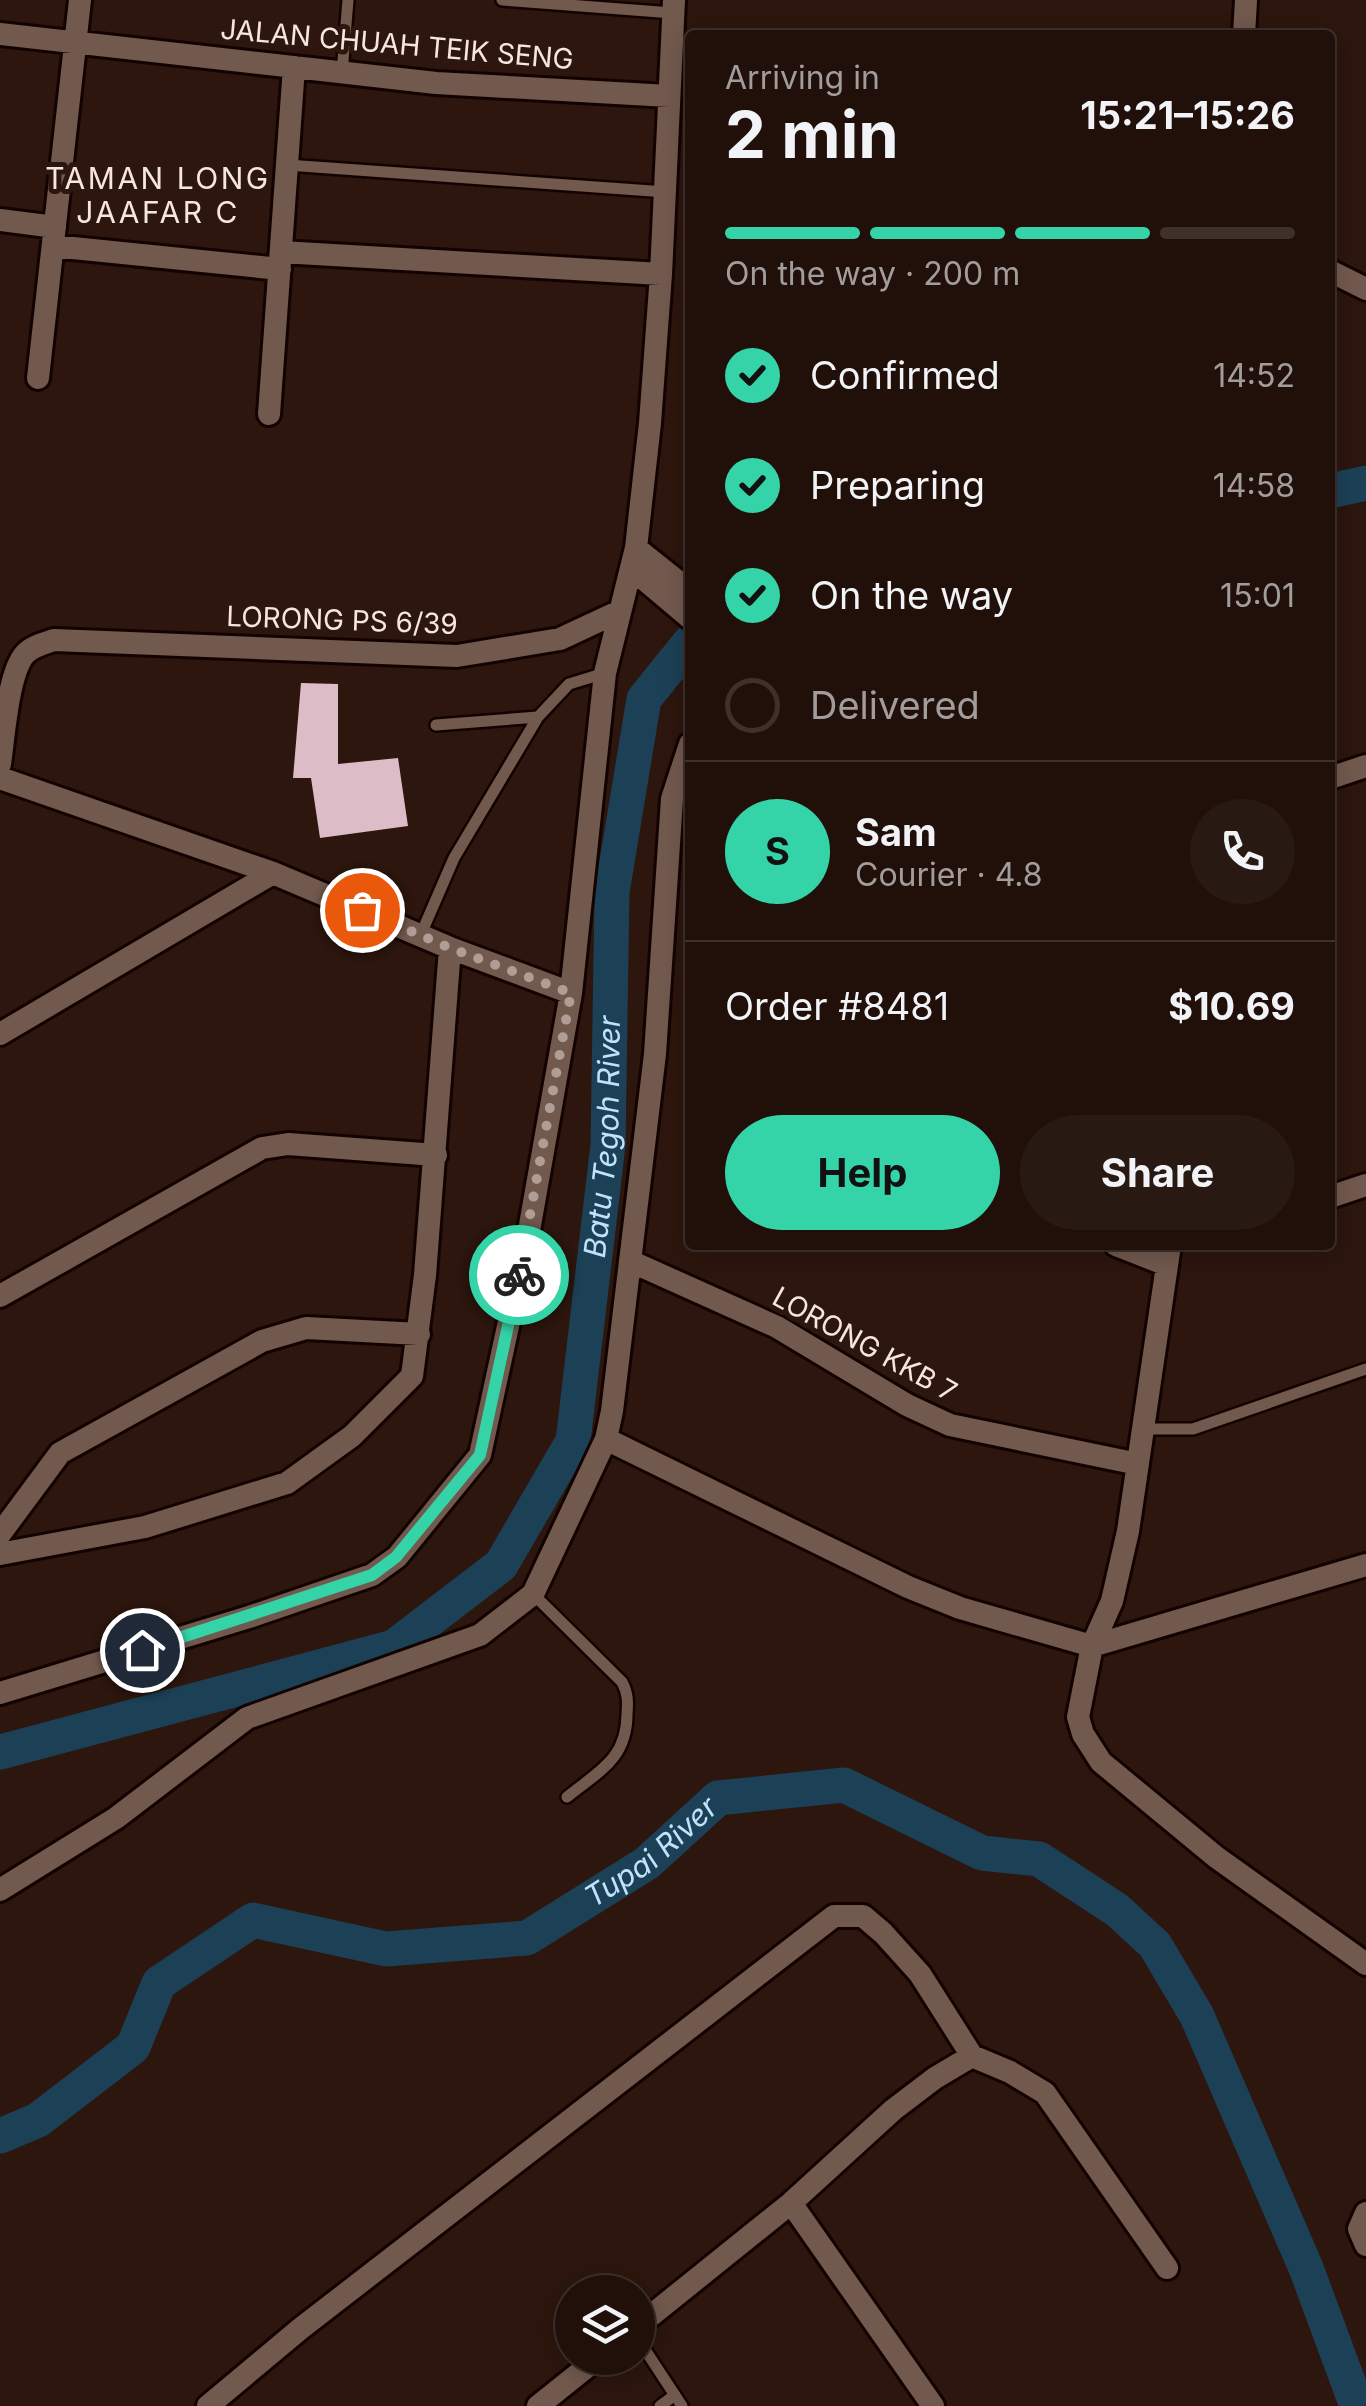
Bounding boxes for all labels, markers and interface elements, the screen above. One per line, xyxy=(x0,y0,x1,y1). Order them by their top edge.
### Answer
street label: JALAN CHUAH TEIK SENG xyxy=(219,12,575,76)
text: Arriving in xyxy=(725,58,880,97)
text: 15:21–15:26 xyxy=(1080,92,1295,138)
text: 2 min xyxy=(725,95,899,174)
district label: TAMAN LONG JAAFAR C xyxy=(45,160,271,230)
text: On the way · 200 m xyxy=(725,254,1020,293)
icon: check xyxy=(725,348,780,403)
text: Confirmed xyxy=(810,352,1000,398)
text: 14:52 xyxy=(1213,356,1295,395)
icon: check xyxy=(725,458,780,513)
text: Preparing xyxy=(810,462,985,508)
text: 14:58 xyxy=(1213,466,1295,505)
icon: check xyxy=(725,568,780,623)
text: On the way xyxy=(810,572,1013,618)
text: 15:01 xyxy=(1220,576,1295,615)
street label: LORONG PS 6/39 xyxy=(226,599,458,641)
text: Delivered xyxy=(810,682,980,728)
button: phone xyxy=(1190,799,1295,904)
text: Sam xyxy=(855,809,937,855)
text: S xyxy=(765,828,790,874)
text: Courier · 4.8 xyxy=(855,855,1043,894)
pin xyxy=(320,868,405,953)
icon: bag xyxy=(335,883,390,938)
text: Order #8481 xyxy=(725,983,949,1029)
text: $10.69 xyxy=(1168,983,1295,1029)
water label: Batu Tegoh River xyxy=(576,1015,627,1259)
button: Help xyxy=(725,1115,1000,1230)
button: Share xyxy=(1020,1115,1295,1230)
courier xyxy=(469,1225,569,1325)
icon: bike xyxy=(492,1248,547,1303)
street label: LORONG KKB 7 xyxy=(767,1279,963,1409)
pin xyxy=(100,1608,185,1693)
icon: home xyxy=(115,1623,170,1678)
water label: Tupai River xyxy=(578,1788,725,1914)
map controls xyxy=(555,2275,655,2375)
button: layers xyxy=(555,2275,655,2375)

